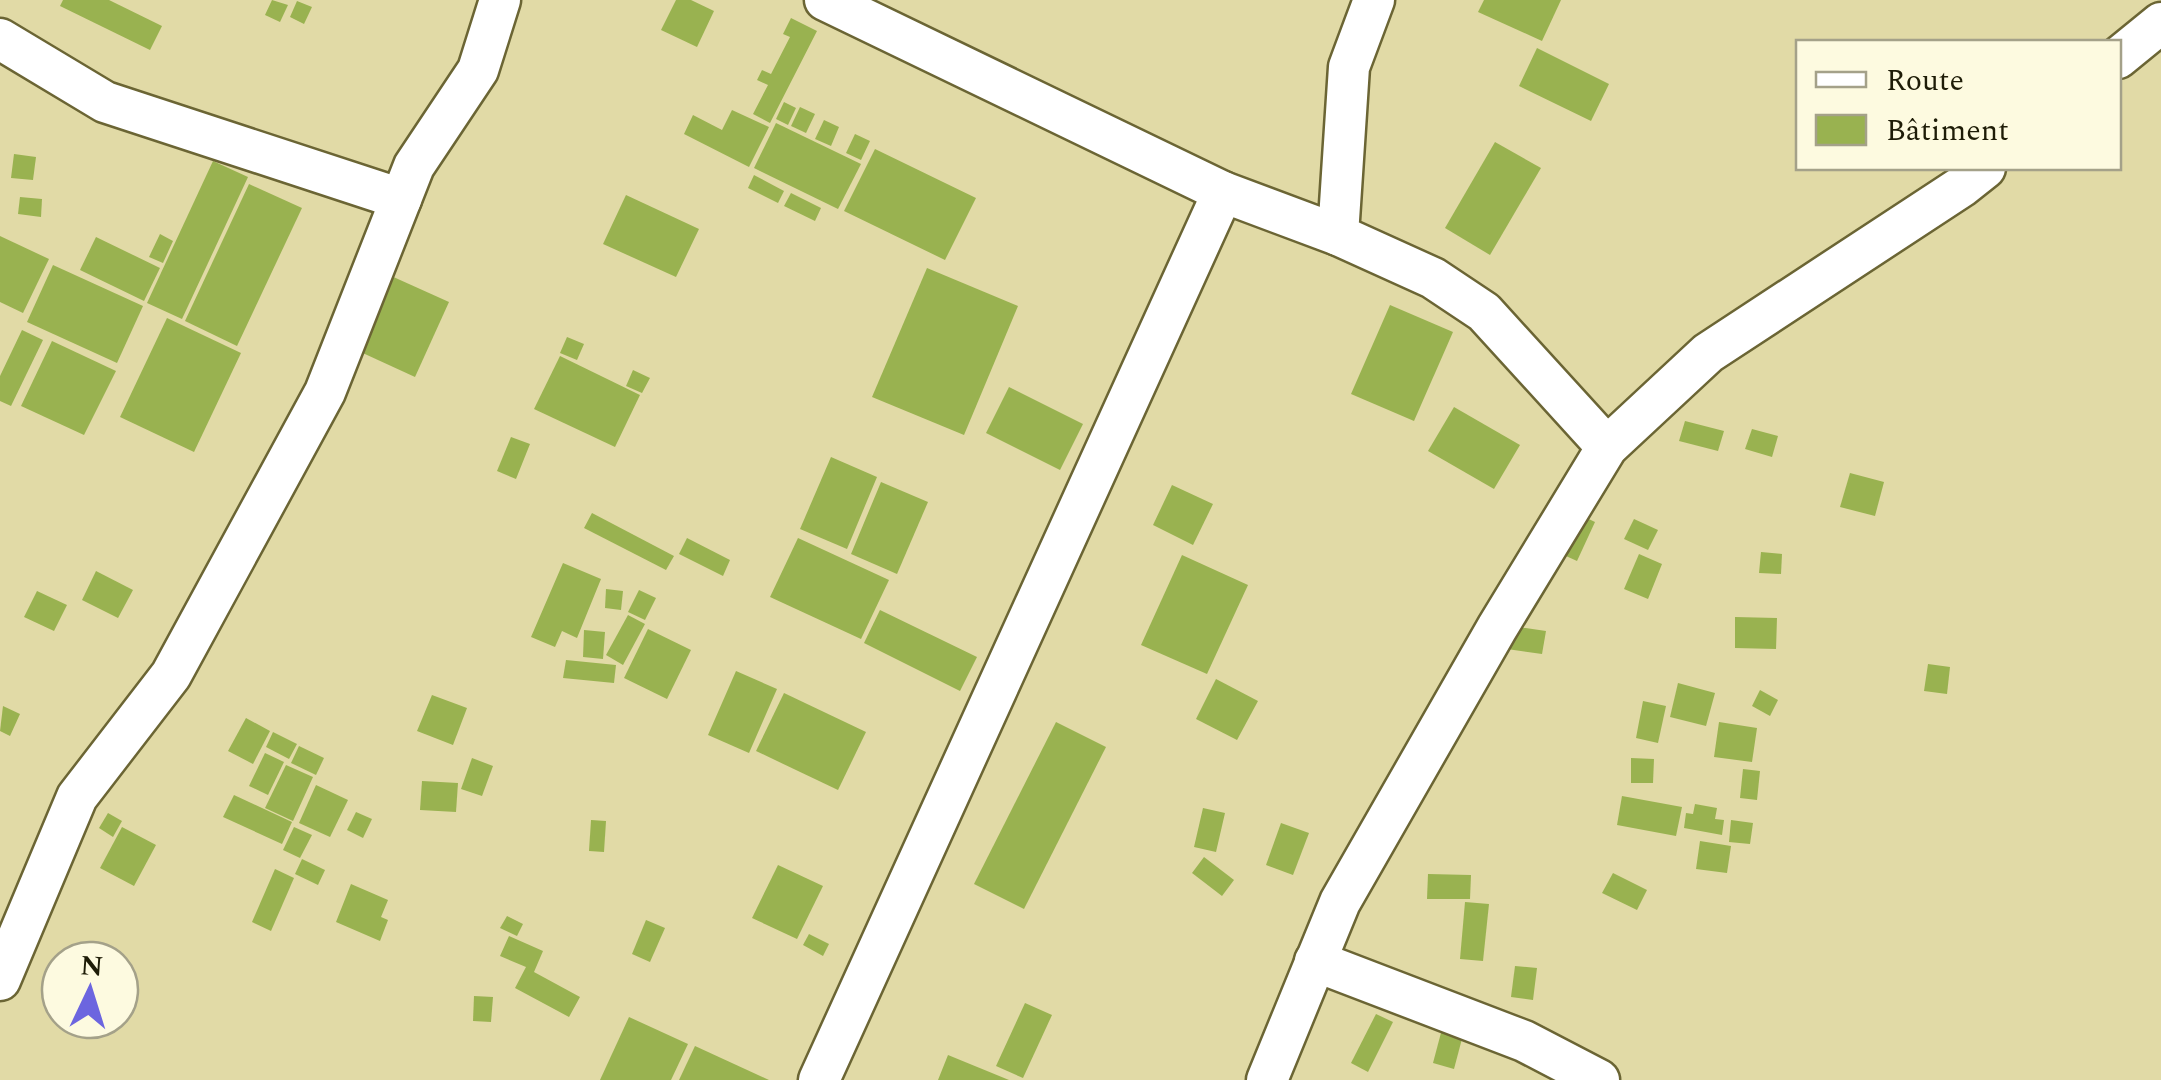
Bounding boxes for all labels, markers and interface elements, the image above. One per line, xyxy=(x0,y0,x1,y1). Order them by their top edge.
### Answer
legend xyxy=(1796,40,2121,170)
text: Route xyxy=(1886,58,1964,104)
text: Bâtiment xyxy=(1886,108,2009,154)
north arrow xyxy=(40,940,140,1040)
text: N xyxy=(79,944,105,989)

